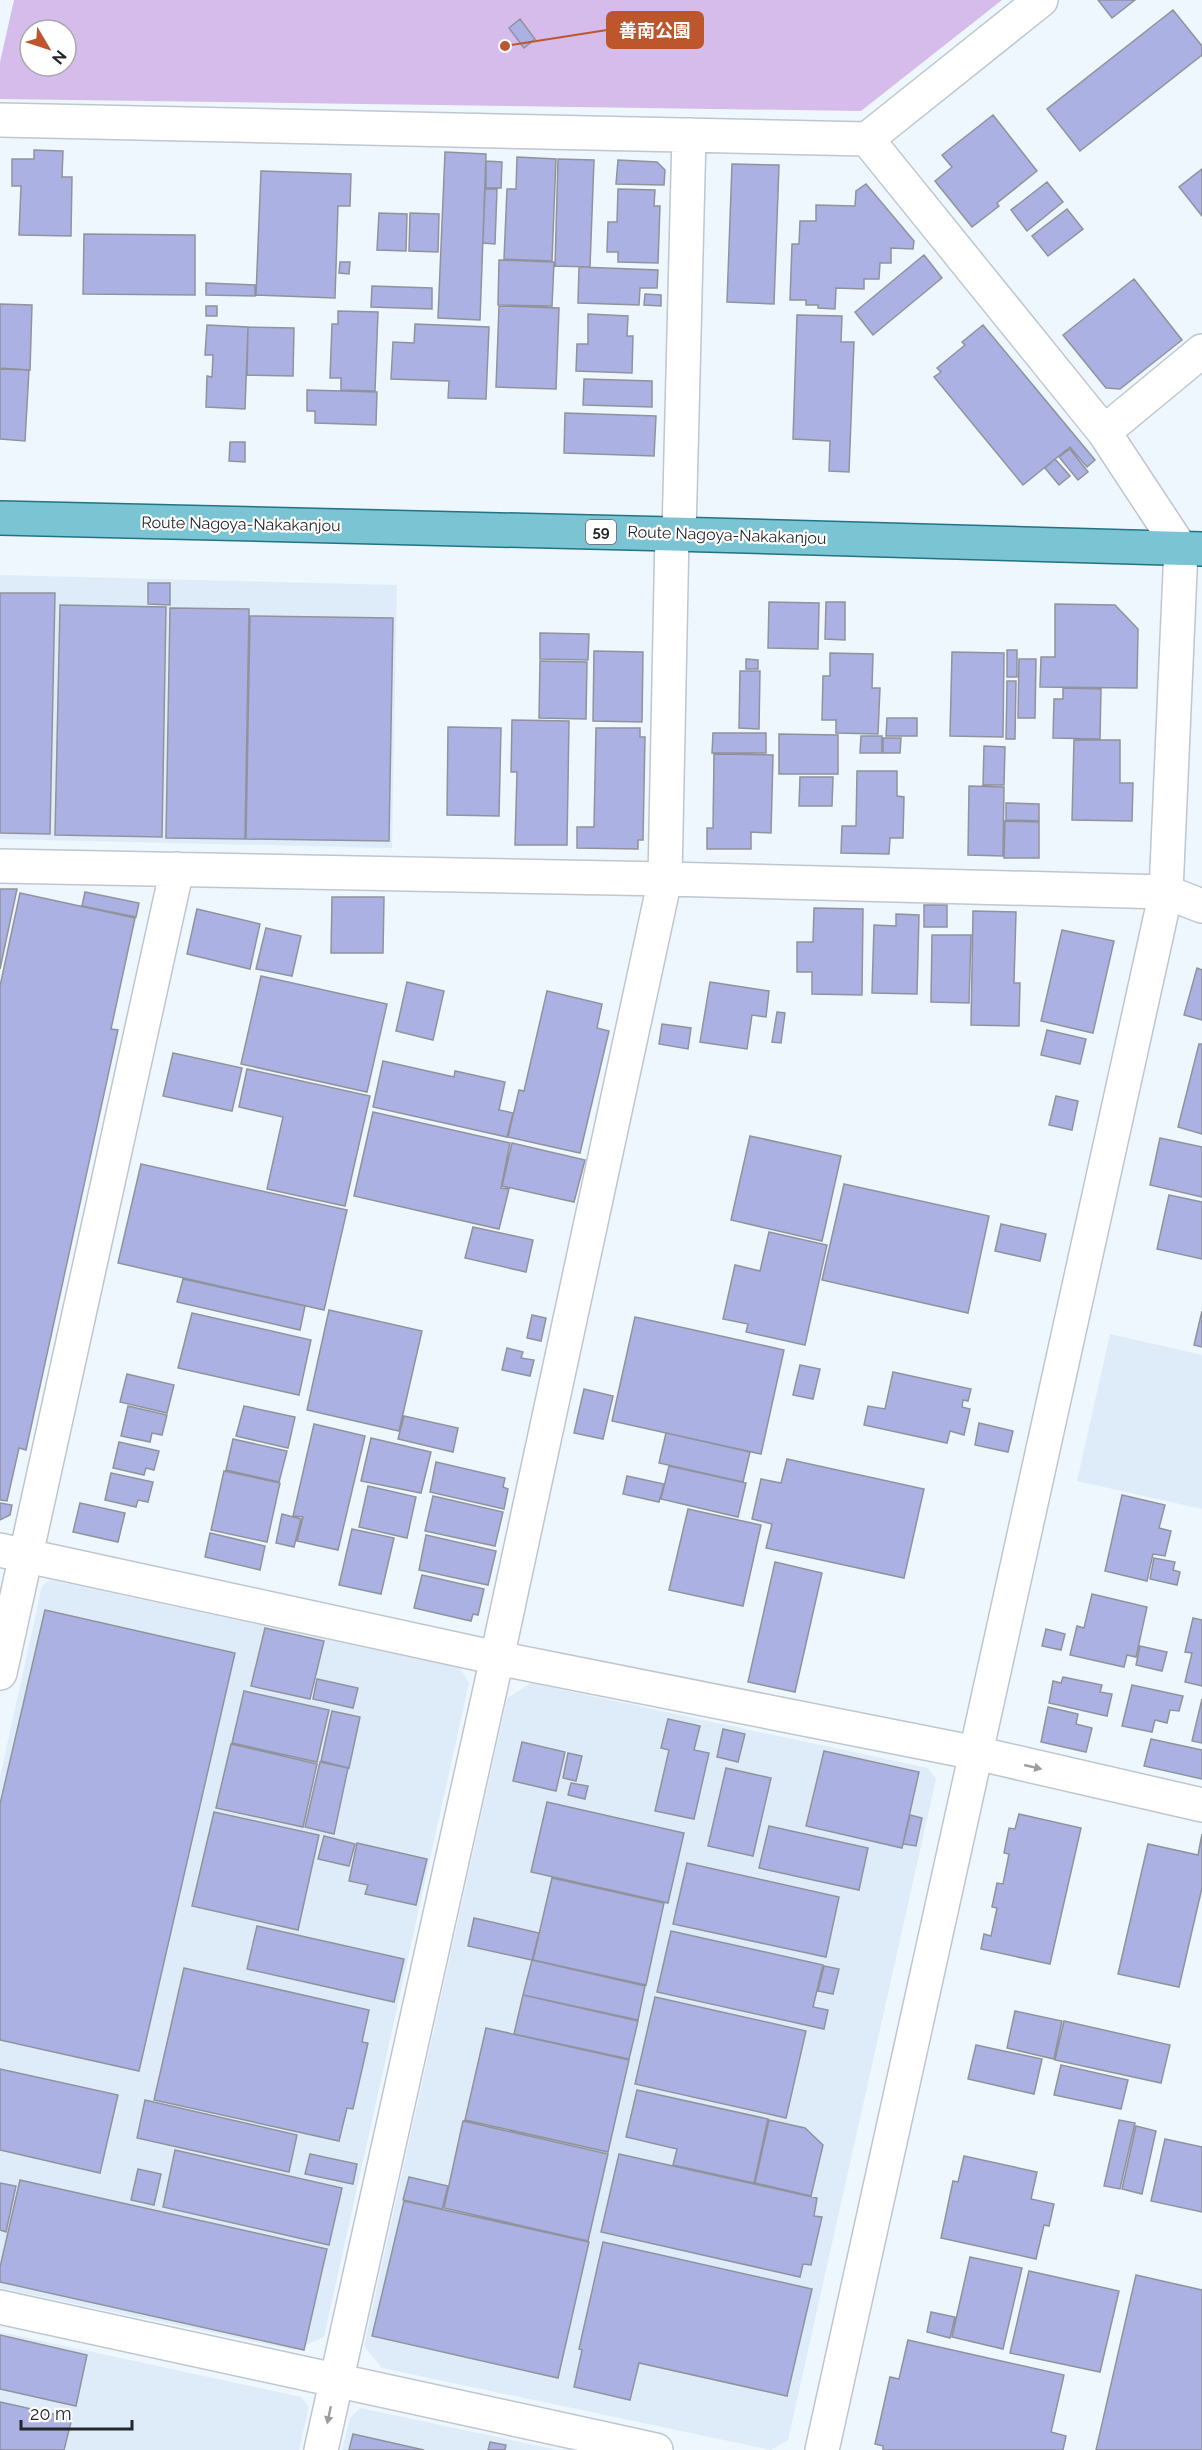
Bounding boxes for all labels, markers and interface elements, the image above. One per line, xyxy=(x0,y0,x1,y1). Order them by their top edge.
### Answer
callout: 善南公園 xyxy=(607,12,703,48)
north arrow xyxy=(18,18,78,78)
text: 善南公園 xyxy=(619,20,691,41)
text: N xyxy=(48,46,70,68)
street label: Route Nagoya-Nakakanjou xyxy=(141,513,341,535)
road number: 59 xyxy=(586,520,616,544)
street label: Route Nagoya-Nakakanjou xyxy=(627,522,827,548)
one-way arrow xyxy=(1024,1762,1042,1772)
scale bar xyxy=(21,2393,132,2431)
text: 20 m xyxy=(30,2403,72,2424)
one-way arrow xyxy=(323,2406,333,2424)

